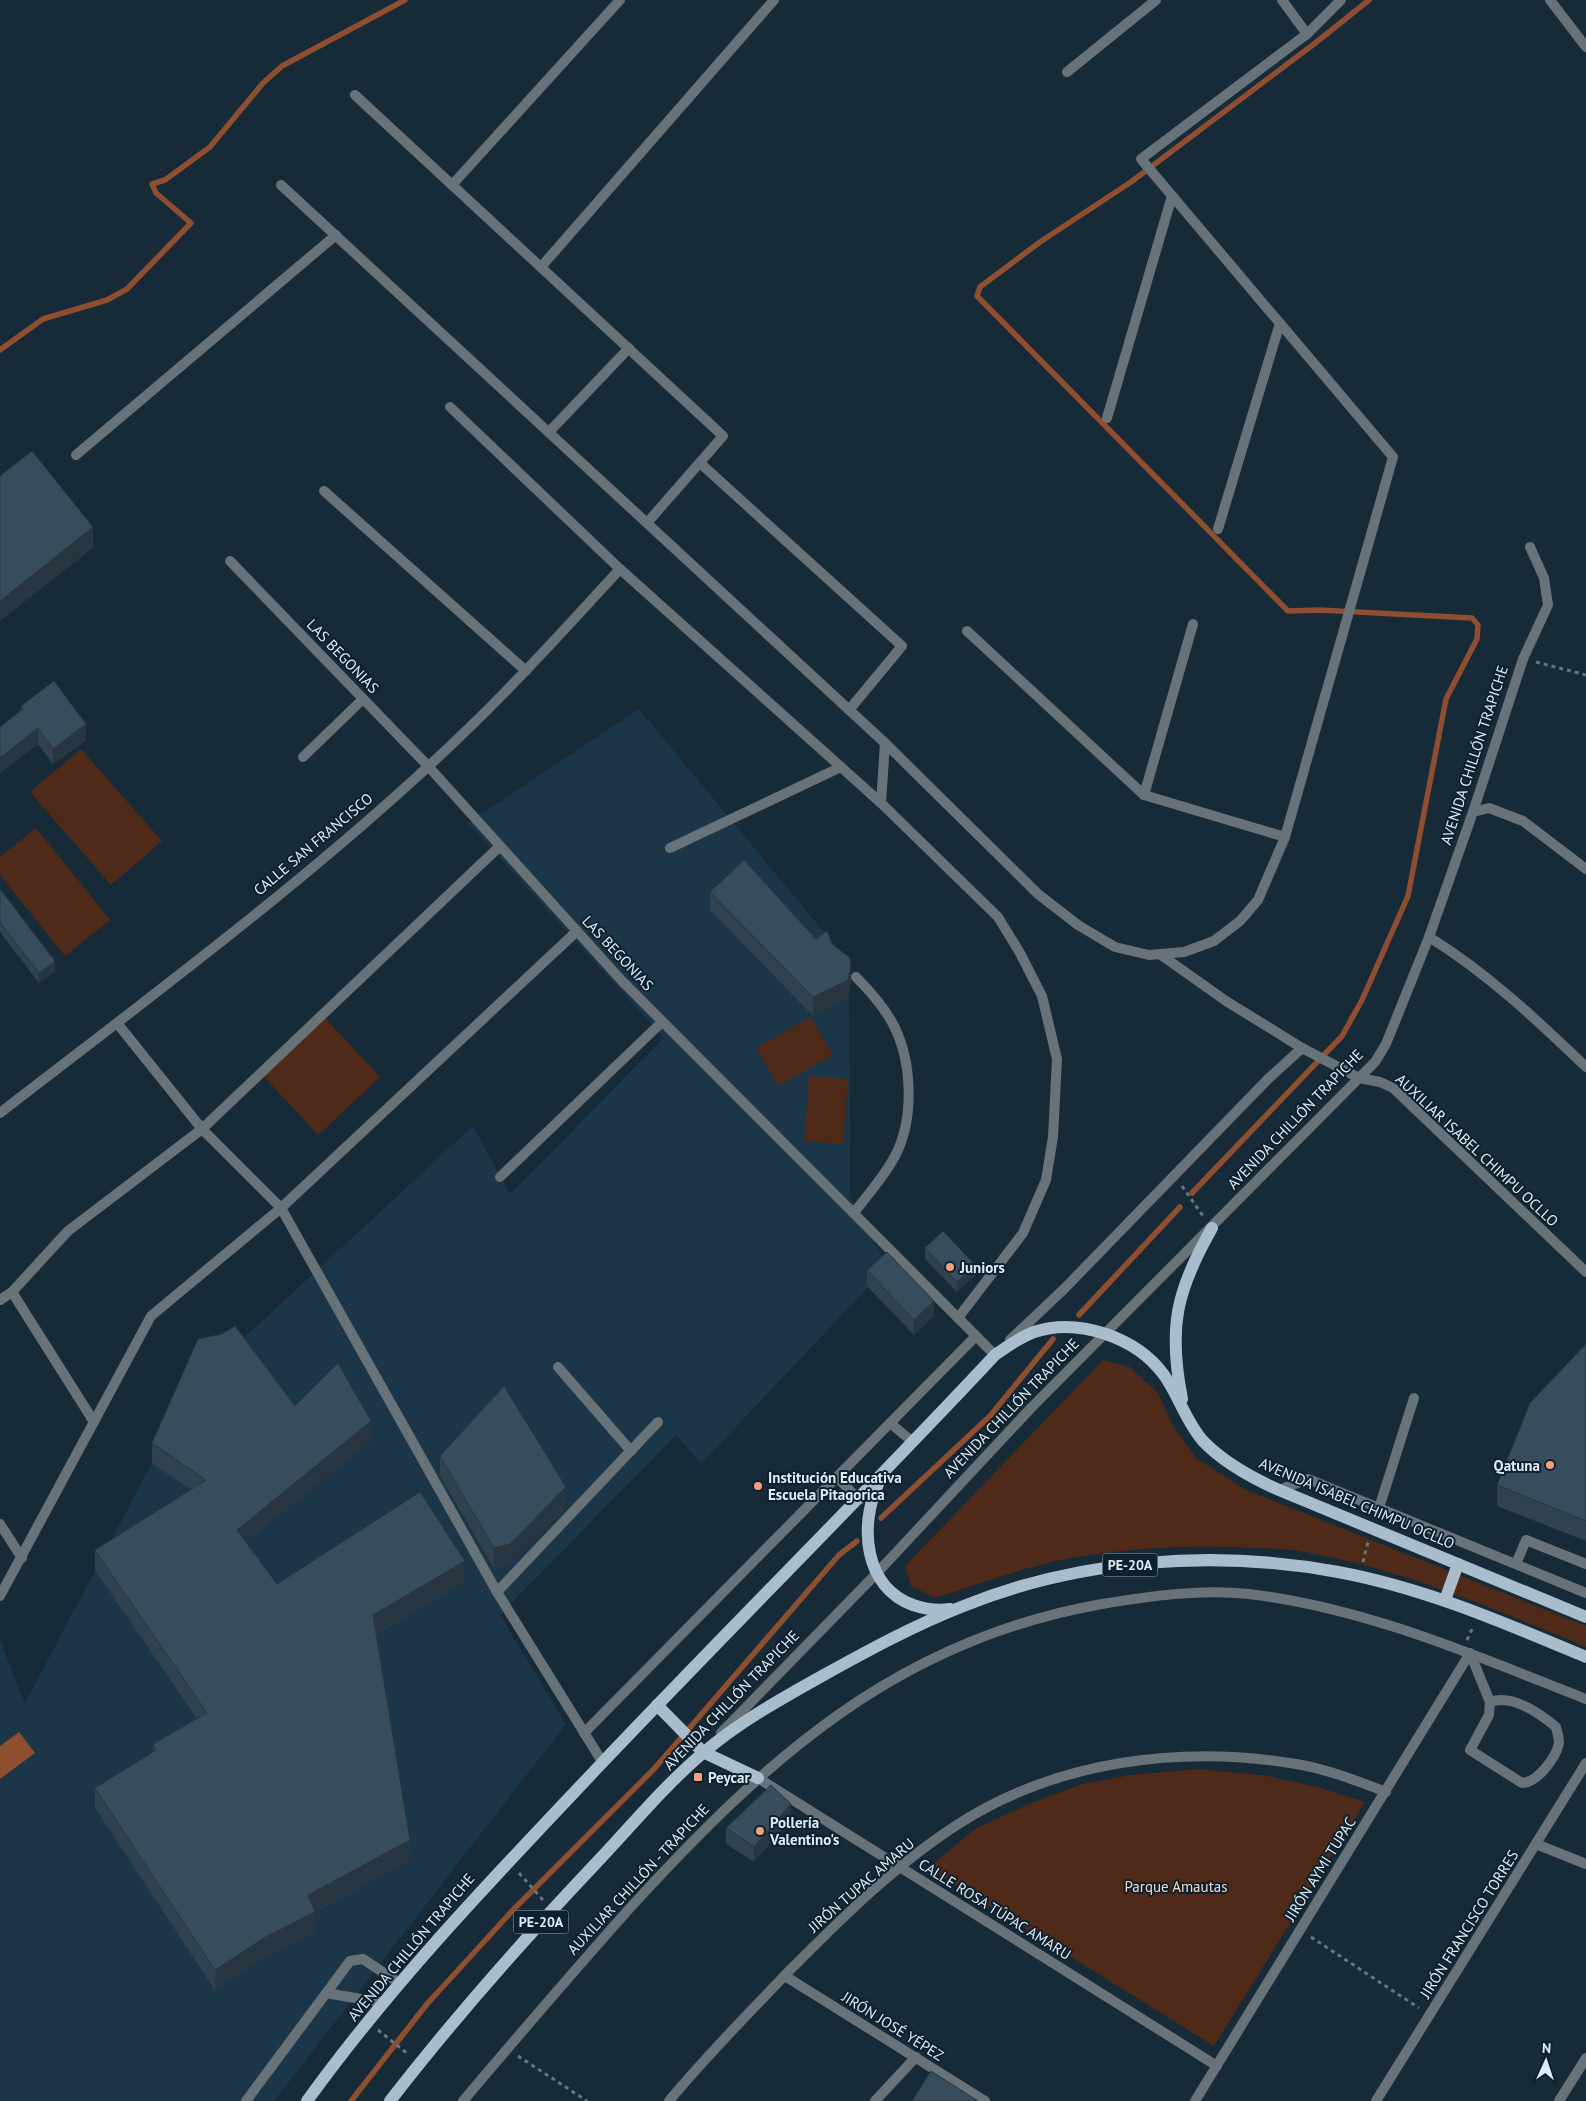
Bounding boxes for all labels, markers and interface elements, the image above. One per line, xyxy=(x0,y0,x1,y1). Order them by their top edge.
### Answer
street label: LAS BEGONIAS xyxy=(303,615,383,697)
street label: AVENIDA CHILLÓN TRAPICHE xyxy=(1436,663,1512,847)
street label: CALLE SAN FRANCISCO xyxy=(250,789,376,899)
street label: LAS BEGONIAS xyxy=(578,911,658,995)
street label: AVENIDA CHILLÓN TRAPICHE xyxy=(1223,1045,1367,1193)
street label: AUXILIAR ISABEL CHIMPU OCLLO xyxy=(1392,1069,1562,1231)
place label: Juniors xyxy=(959,1258,1005,1277)
marker: Juniors xyxy=(944,1261,956,1273)
street label: AVENIDA CHILLÓN TRAPICHE xyxy=(939,1334,1083,1482)
street label: AVENIDA ISABEL CHIMPU OCLLO xyxy=(1256,1453,1458,1553)
place label: Qatuna xyxy=(1494,1456,1540,1475)
marker: Qatuna xyxy=(1544,1459,1556,1471)
place label: Institución Educativa Escuela Pitagorica xyxy=(768,1468,902,1504)
marker: Institución Educativa Escuela Pitagorica xyxy=(752,1480,764,1492)
road number: PE-20A xyxy=(1102,1554,1158,1576)
street label: AVENIDA CHILLÓN TRAPICHE xyxy=(659,1626,803,1774)
place label: Peycar xyxy=(708,1768,750,1787)
marker: Peycar xyxy=(692,1771,704,1783)
street label: AUXILIAR CHILLÓN - TRAPICHE xyxy=(563,1800,713,1958)
place label: Pollería Valentino's xyxy=(769,1813,839,1849)
street label: JIRÓN AYMI TUPAC xyxy=(1280,1813,1360,1925)
marker: Pollería Valentino's xyxy=(754,1825,766,1837)
street label: JIRÓN TUPAC AMARU xyxy=(803,1834,918,1937)
street label: JIRÓN FRANCISCO TORRES xyxy=(1415,1846,1522,2002)
street label: CALLE ROSA TÚPAC AMARU xyxy=(915,1854,1075,1964)
street label: AVENIDA CHILLÓN TRAPICHE xyxy=(344,1869,478,2025)
park label: Parque Amautas xyxy=(1124,1877,1228,1896)
road number: PE-20A xyxy=(514,1910,568,1934)
street label: JIRÓN JOSÉ YÉPEZ xyxy=(838,1987,947,2065)
north arrow xyxy=(1521,2036,1571,2086)
text: N xyxy=(1542,2039,1552,2057)

